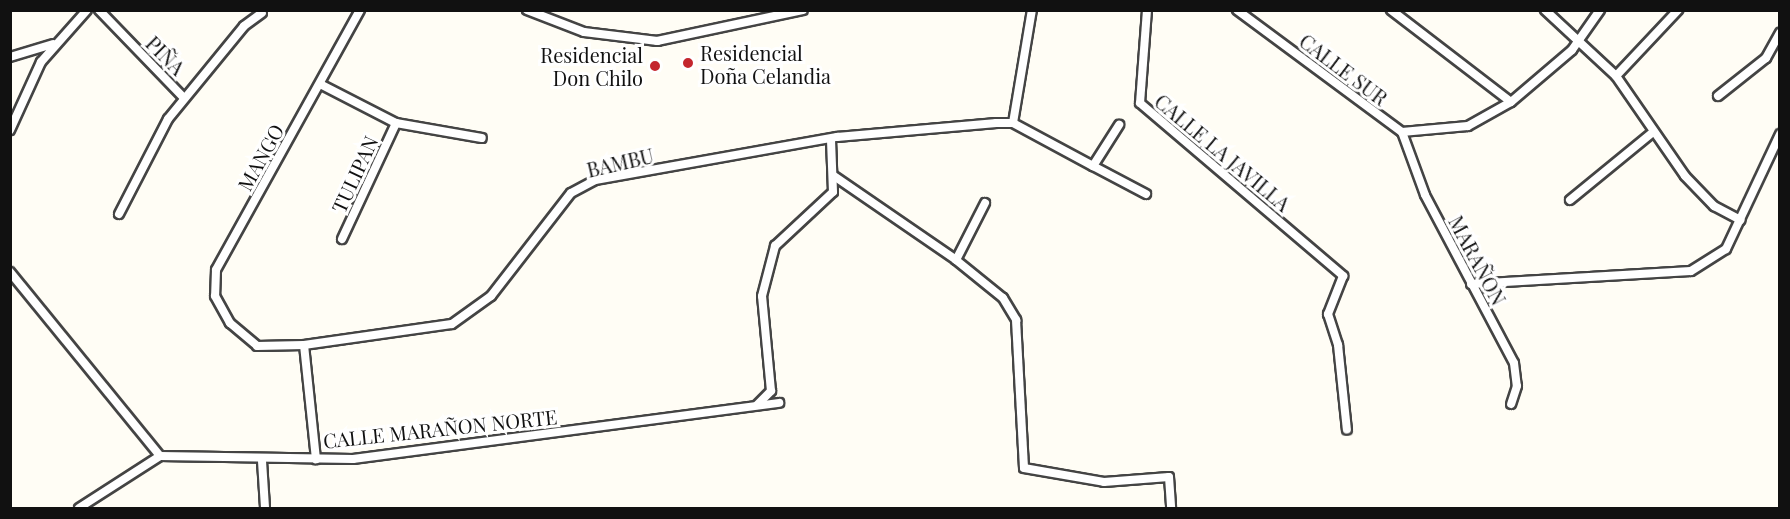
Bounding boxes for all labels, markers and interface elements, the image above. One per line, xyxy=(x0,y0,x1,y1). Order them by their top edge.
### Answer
street label: CALLE SUR xyxy=(1295,28,1393,110)
street label: PIÑA xyxy=(142,31,190,79)
place label: Residencial Doña Celandia xyxy=(700,40,831,87)
place label: Residencial Don Chilo xyxy=(540,42,643,89)
marker: Residencial Doña Celandia xyxy=(681,56,695,70)
marker: Residencial Don Chilo xyxy=(648,59,662,73)
street label: CALLE LA JAVILLA xyxy=(1150,88,1296,216)
street label: MANGO xyxy=(232,119,288,195)
street label: TULIPAN xyxy=(326,132,382,216)
street label: BAMBU xyxy=(584,143,656,181)
street label: MARAÑON xyxy=(1445,211,1511,309)
street label: CALLE MARAÑON NORTE xyxy=(322,404,558,452)

